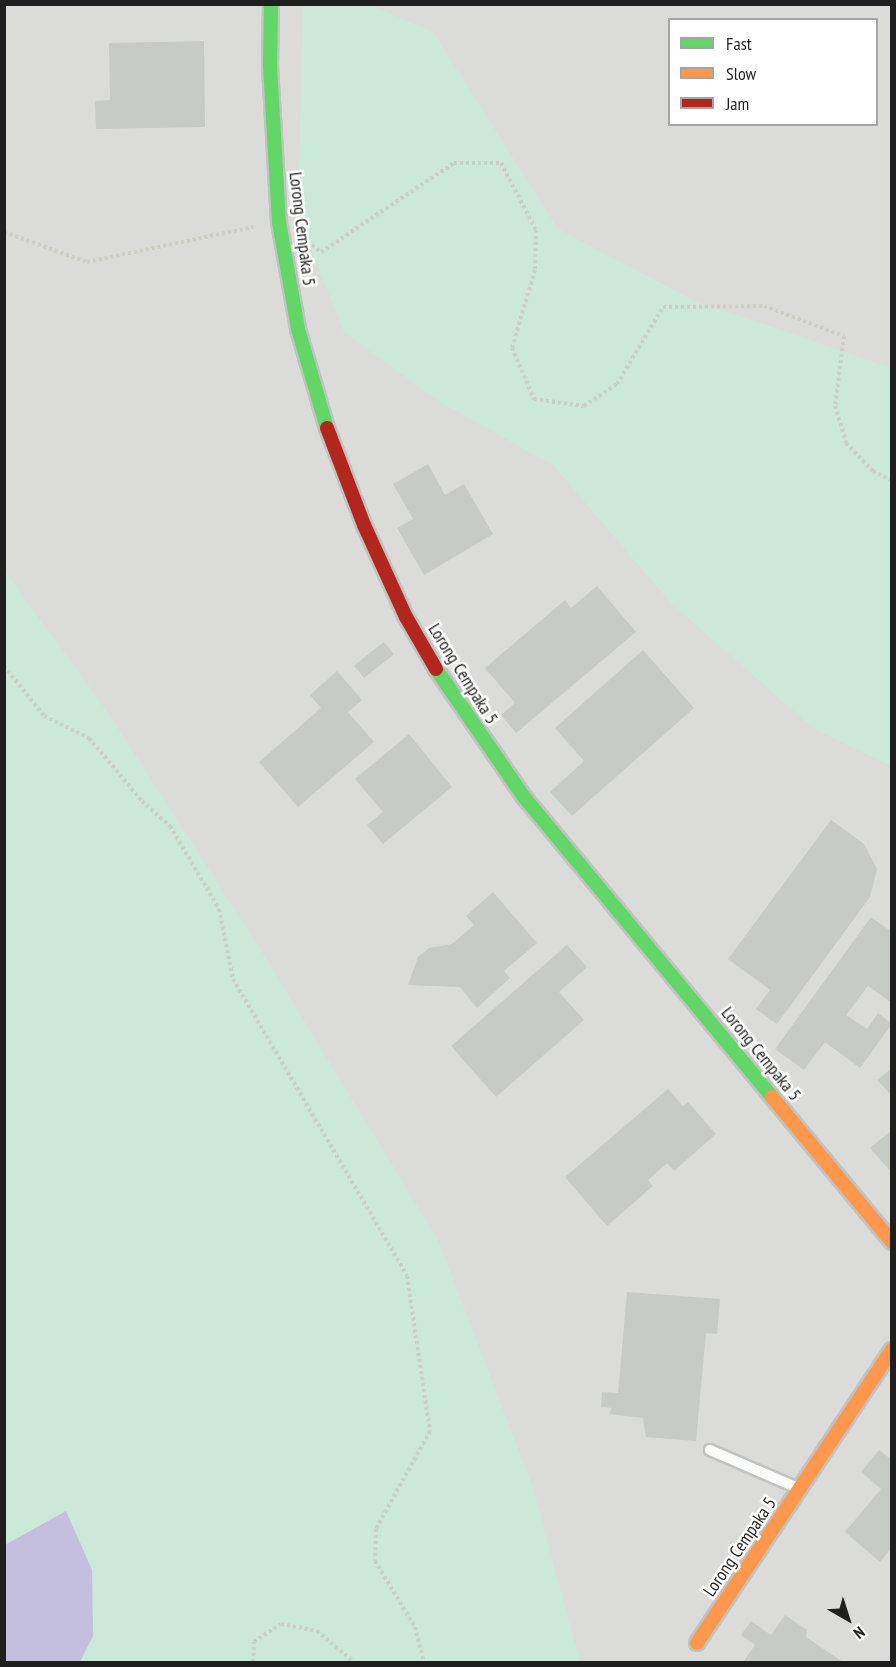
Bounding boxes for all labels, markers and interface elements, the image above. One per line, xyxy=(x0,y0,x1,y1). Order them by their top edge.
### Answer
legend xyxy=(668,18,878,126)
text: Fast xyxy=(726,32,752,55)
text: Slow xyxy=(726,62,756,85)
text: Jam xyxy=(726,92,749,115)
street label: Lorong Cempaka 5 xyxy=(284,171,320,287)
street label: Lorong Cempaka 5 xyxy=(423,620,503,728)
street label: Lorong Cempaka 5 xyxy=(717,1003,805,1105)
street label: Lorong Cempaka 5 xyxy=(699,1493,781,1601)
north arrow xyxy=(818,1589,878,1649)
text: N xyxy=(850,1622,869,1643)

